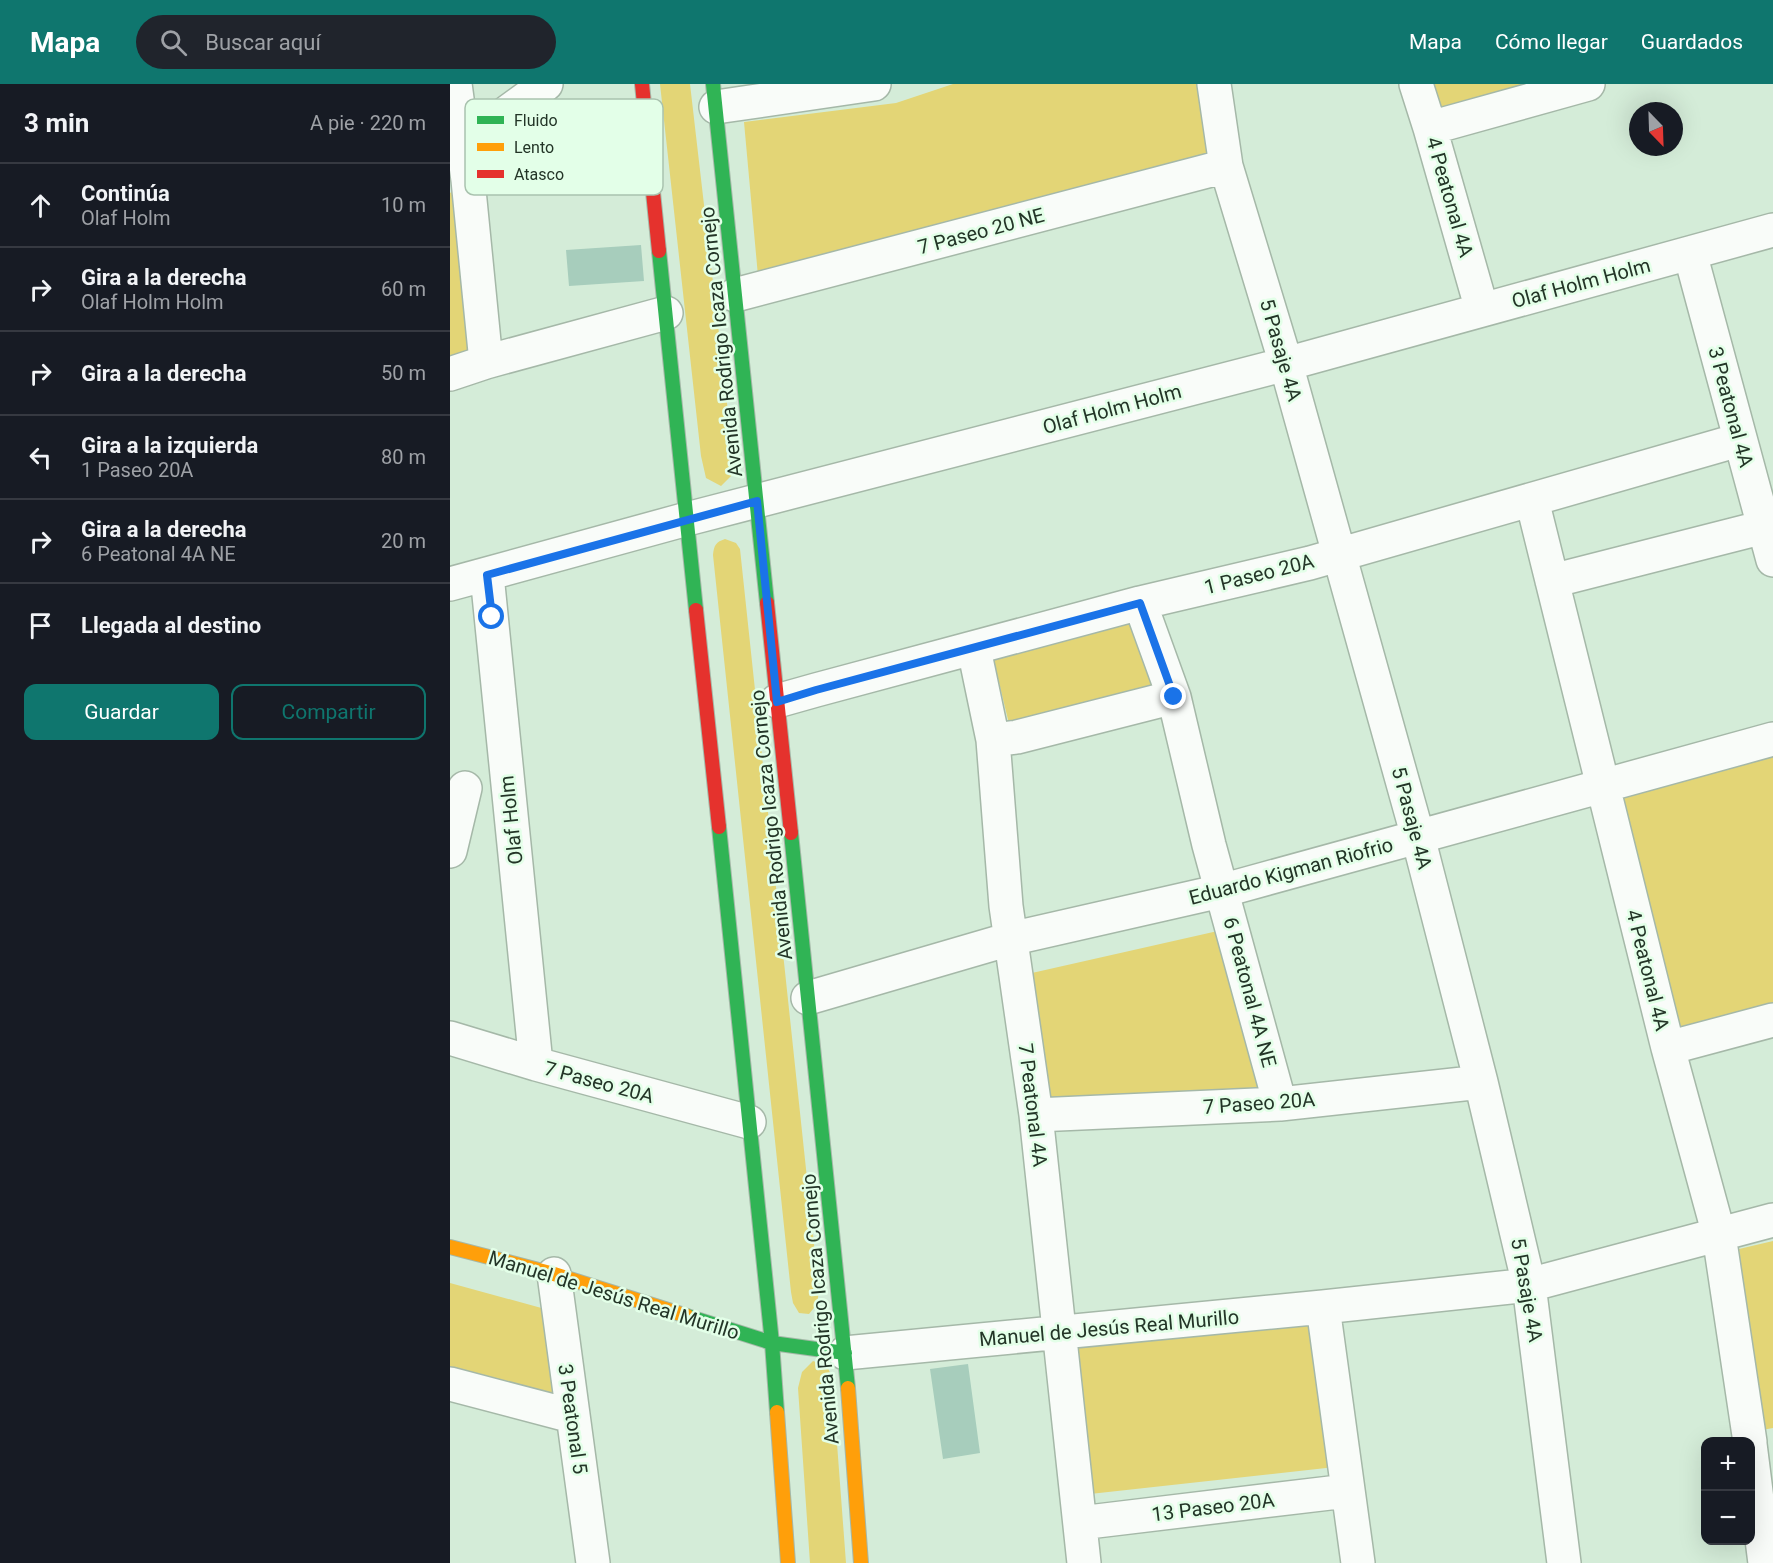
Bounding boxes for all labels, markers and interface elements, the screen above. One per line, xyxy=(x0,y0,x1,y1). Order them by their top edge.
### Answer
search box xyxy=(136,15,556,69)
text: Mapa xyxy=(30,26,100,59)
icon: search xyxy=(157,26,190,59)
text: Buscar aquí xyxy=(205,30,321,55)
text: Mapa xyxy=(1409,30,1462,54)
text: Cómo llegar xyxy=(1495,30,1608,54)
text: Guardados xyxy=(1641,30,1743,54)
legend xyxy=(465,99,663,195)
north arrow xyxy=(1629,102,1683,156)
text: 3 min xyxy=(24,108,89,138)
text: A pie · 220 m xyxy=(310,111,426,135)
text: Fluido xyxy=(514,111,558,130)
street label: 4 Peatonal 4A xyxy=(1421,134,1479,260)
text: Lento xyxy=(514,138,554,157)
text: Atasco xyxy=(514,165,564,184)
text: Continúa xyxy=(81,181,170,206)
icon: ahead xyxy=(24,189,57,222)
text: 10 m xyxy=(381,193,426,217)
street label: 7 Paseo 20 NE xyxy=(915,203,1047,259)
text: Olaf Holm xyxy=(81,206,171,230)
street label: Avenida Rodrigo Icaza Cornejo xyxy=(695,206,747,478)
street label: Olaf Holm Holm xyxy=(1509,253,1653,313)
text: Gira a la derecha xyxy=(81,265,247,290)
icon: right xyxy=(24,273,57,306)
text: 60 m xyxy=(381,277,426,301)
text: Olaf Holm Holm xyxy=(81,290,224,314)
street label: 5 Pasaje 4A xyxy=(1255,296,1307,404)
street label: 3 Peatonal 4A xyxy=(1703,344,1759,470)
icon: right xyxy=(24,357,57,390)
text: Gira a la derecha xyxy=(81,361,247,386)
text: 50 m xyxy=(381,361,426,385)
street label: Olaf Holm Holm xyxy=(1040,379,1184,439)
text: Gira a la izquierda xyxy=(81,433,258,458)
icon: left xyxy=(24,441,57,474)
text: 80 m xyxy=(381,445,426,469)
text: 1 Paseo 20A xyxy=(81,458,193,482)
text: Gira a la derecha xyxy=(81,517,247,542)
icon: right xyxy=(24,525,57,558)
text: 20 m xyxy=(381,529,426,553)
text: 6 Peatonal 4A NE xyxy=(81,542,236,566)
street label: 1 Paseo 20A xyxy=(1202,549,1316,599)
route start xyxy=(478,603,504,629)
icon: arrive xyxy=(24,609,57,642)
text: Llegada al destino xyxy=(81,613,261,638)
route end xyxy=(1160,683,1186,709)
button: Guardar xyxy=(24,684,219,740)
button: Compartir xyxy=(231,684,426,740)
street label: Avenida Rodrigo Icaza Cornejo xyxy=(745,689,797,961)
street label: 5 Pasaje 4A xyxy=(1387,764,1437,872)
street label: Olaf Holm xyxy=(494,774,528,866)
street label: Eduardo Kigman Riofrio xyxy=(1186,832,1396,910)
street label: 4 Peatonal 4A xyxy=(1621,907,1675,1033)
street label: 6 Peatonal 4A NE xyxy=(1218,914,1282,1070)
street label: 7 Peatonal 4A xyxy=(1014,1042,1052,1168)
street label: 7 Paseo 20A xyxy=(542,1056,656,1108)
street label: 7 Paseo 20A xyxy=(1202,1087,1316,1119)
street label: Avenida Rodrigo Icaza Cornejo xyxy=(796,1173,844,1445)
street label: 5 Pasaje 4A xyxy=(1506,1236,1548,1344)
street label: Manuel de Jesús Real Murillo xyxy=(486,1245,742,1345)
street label: Manuel de Jesús Real Murillo xyxy=(978,1305,1240,1351)
street label: 3 Peatonal 5 xyxy=(553,1362,593,1476)
map controls xyxy=(1701,1437,1755,1545)
button: + xyxy=(1701,1437,1755,1491)
street label: 13 Paseo 20A xyxy=(1150,1488,1276,1526)
button: − xyxy=(1701,1491,1755,1545)

